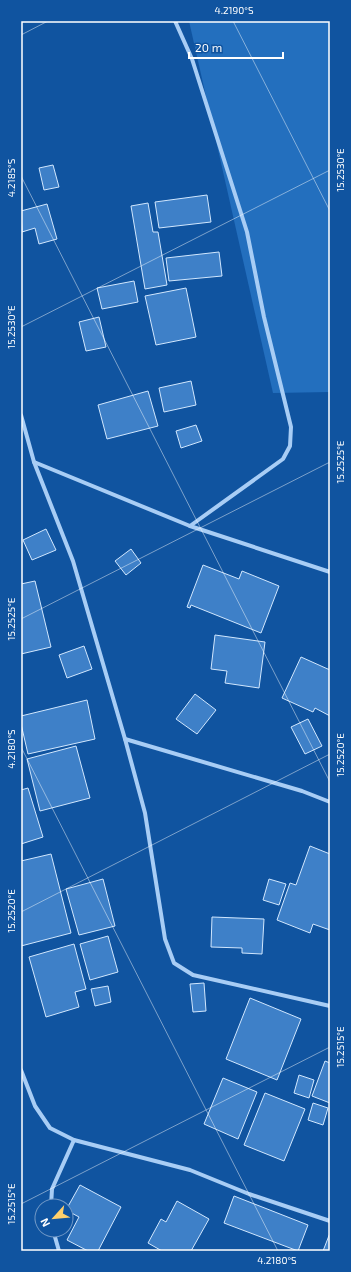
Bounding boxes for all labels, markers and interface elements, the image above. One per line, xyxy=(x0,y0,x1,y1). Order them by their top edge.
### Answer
text: 4.2190°S xyxy=(214,4,254,16)
scale bar xyxy=(189,34,283,60)
text: 20 m xyxy=(195,40,222,54)
text: 15.2530°E xyxy=(334,148,346,192)
text: 4.2185°S xyxy=(5,158,17,197)
text: 15.2530°E xyxy=(5,305,17,349)
text: 15.2525°E xyxy=(334,440,346,483)
text: 15.2525°E xyxy=(5,597,17,640)
text: 4.2180°S xyxy=(5,729,17,769)
text: 15.2520°E xyxy=(334,733,346,777)
text: 15.2520°E xyxy=(5,889,17,933)
text: 15.2515°E xyxy=(334,1026,346,1068)
text: 15.2515°E xyxy=(5,1183,17,1225)
north arrow xyxy=(34,1198,74,1238)
text: N xyxy=(37,1216,52,1229)
text: 4.2180°S xyxy=(257,1254,297,1266)

